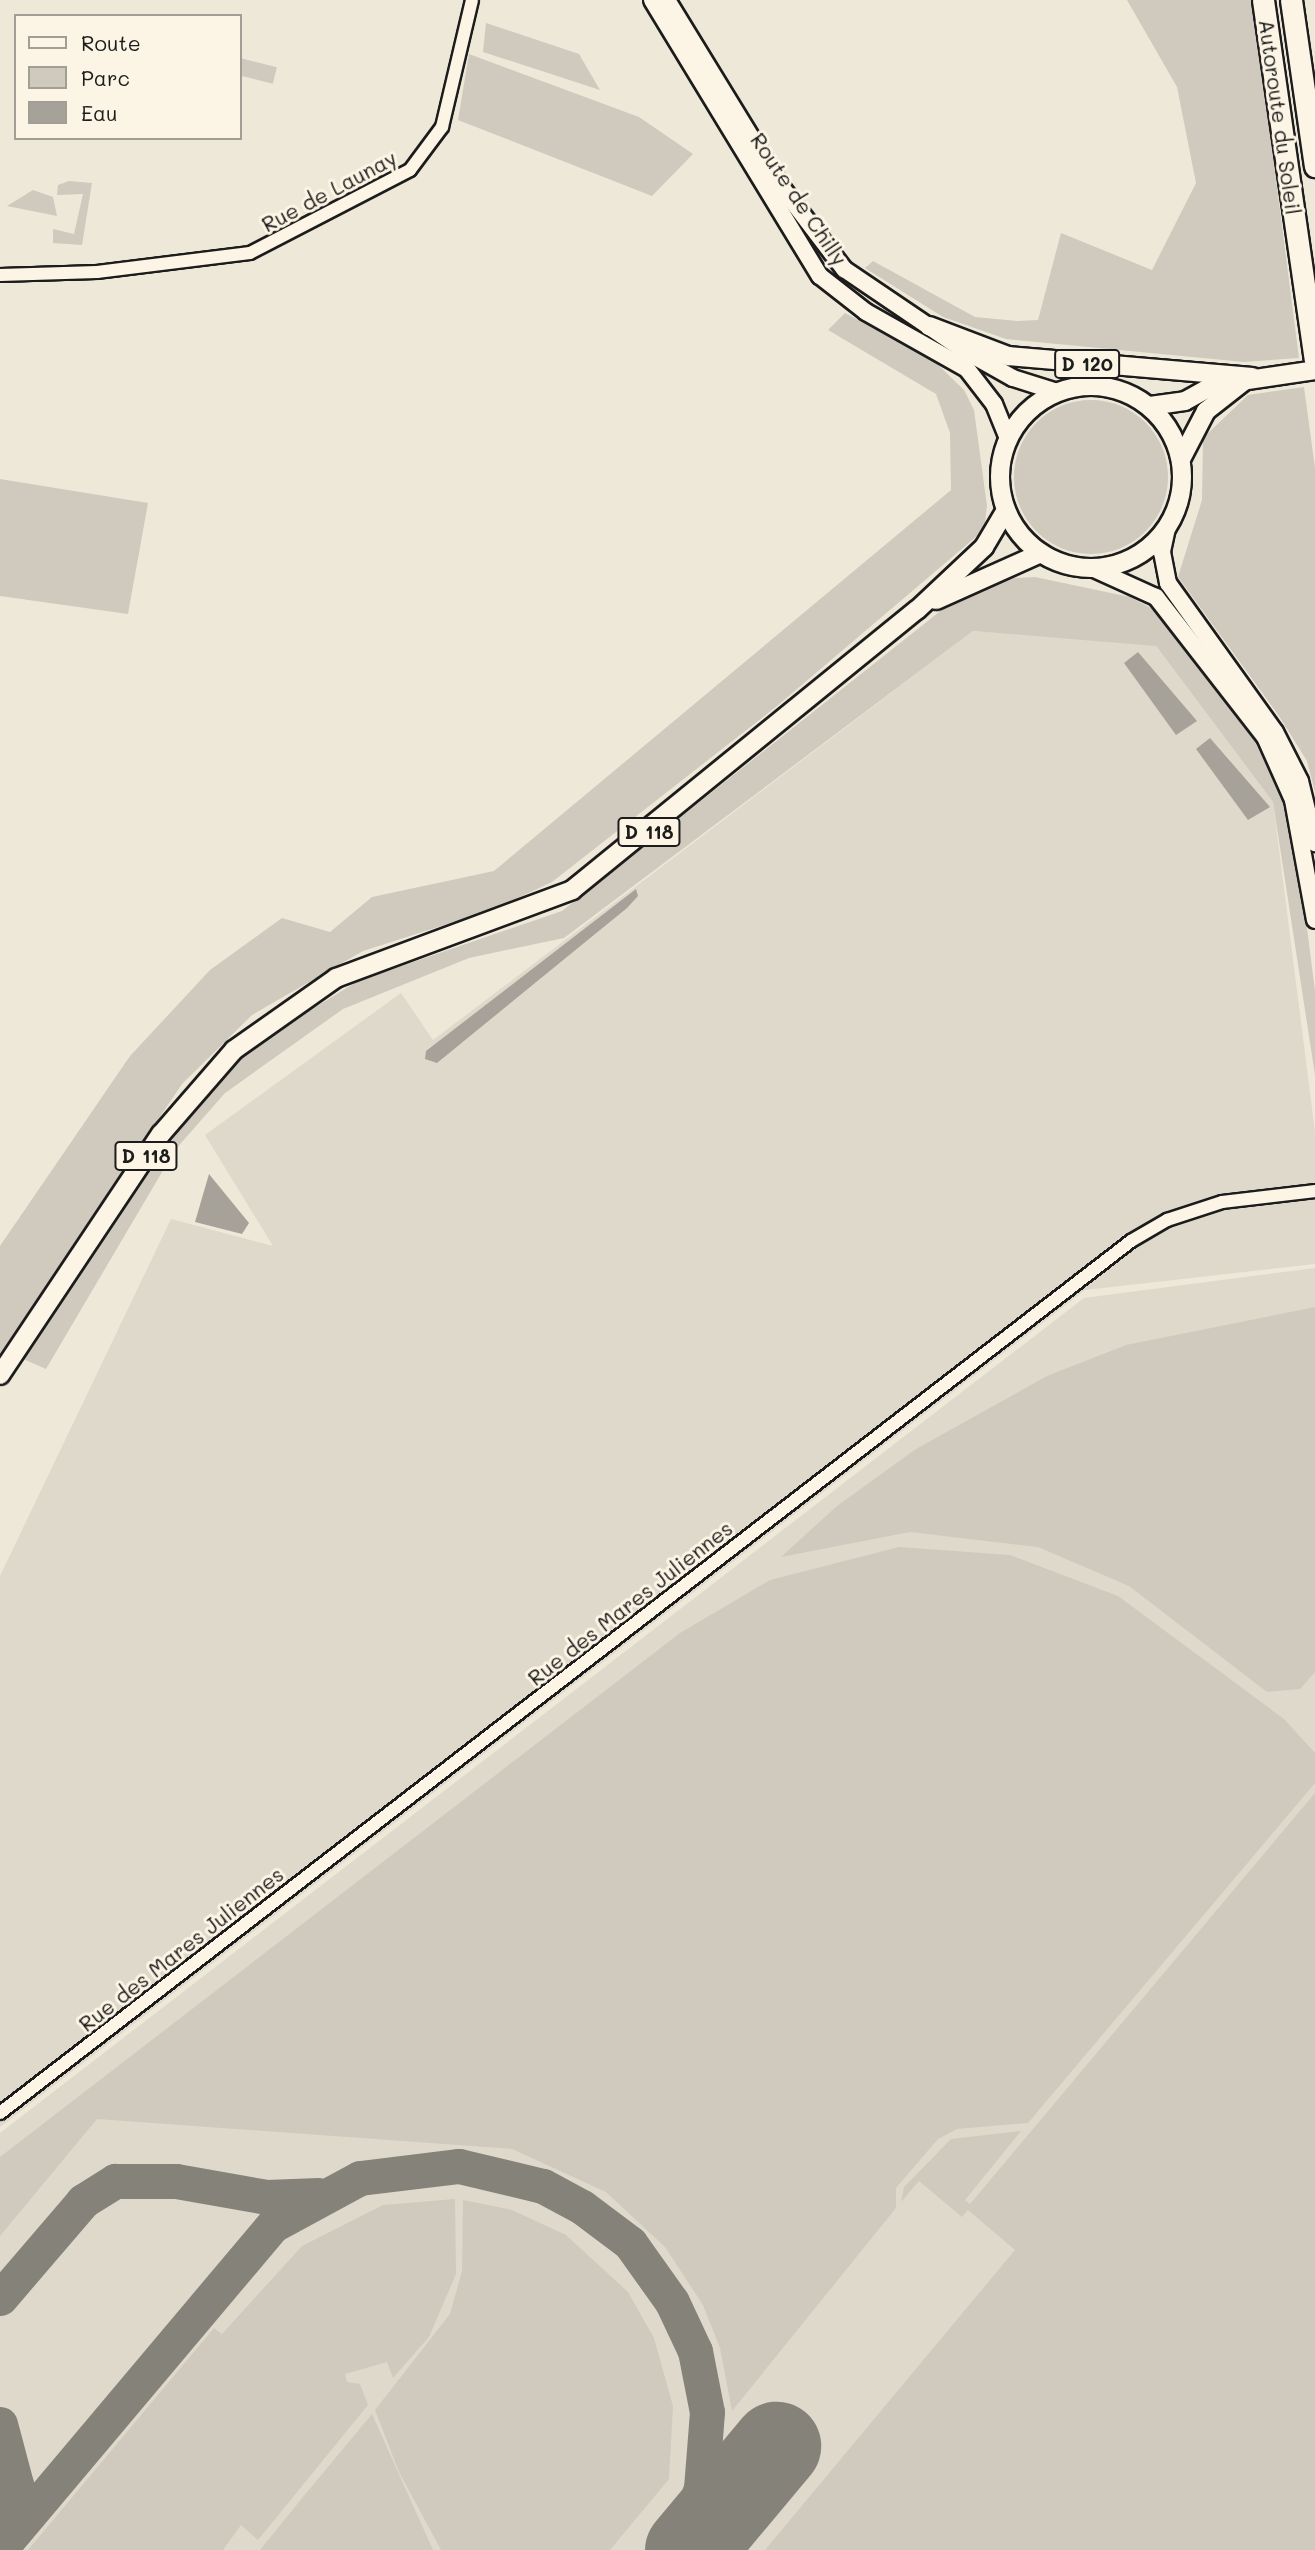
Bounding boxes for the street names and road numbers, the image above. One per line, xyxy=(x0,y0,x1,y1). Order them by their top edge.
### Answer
street label: Autoroute du Soleil xyxy=(1254,18,1306,216)
street label: Route de Chilly xyxy=(745,128,853,270)
street label: Rue de Launay xyxy=(257,145,401,237)
road number: D 120 xyxy=(1054,348,1120,380)
road number: D 118 xyxy=(616,817,682,848)
road number: D 118 xyxy=(113,1140,179,1172)
street label: Rue des Mares Juliennes xyxy=(523,1515,737,1691)
street label: Rue des Mares Juliennes xyxy=(74,1861,288,2037)

